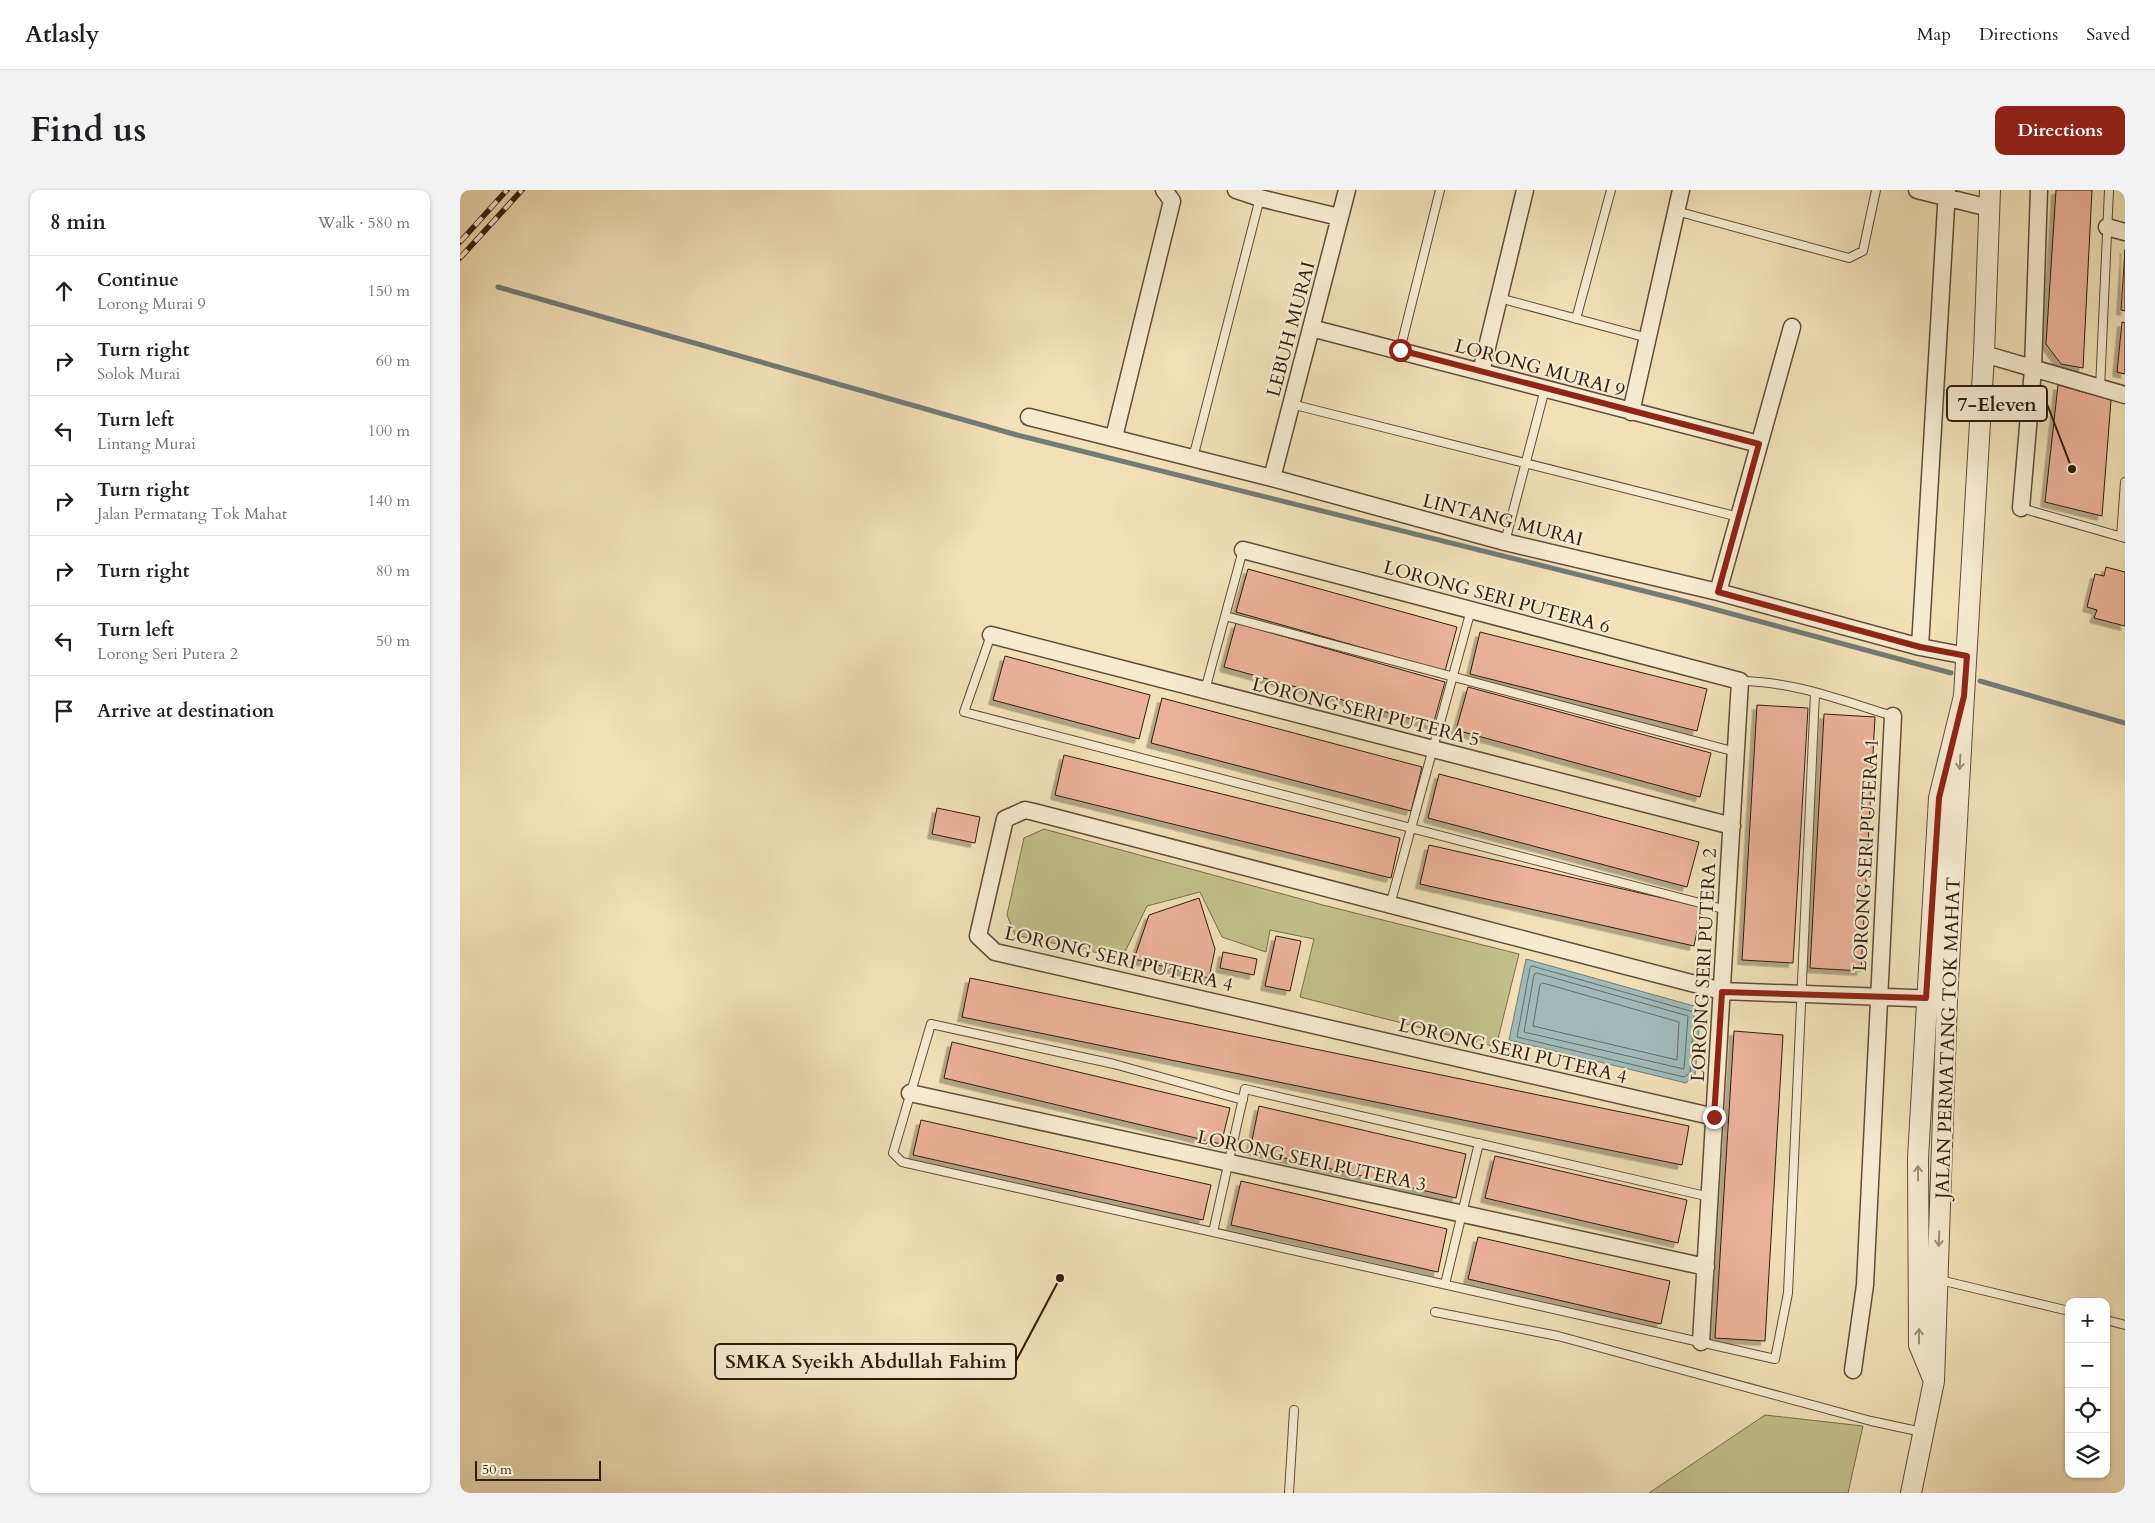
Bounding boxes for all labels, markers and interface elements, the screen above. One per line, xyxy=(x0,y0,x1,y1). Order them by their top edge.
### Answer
text: Atlasly xyxy=(25,18,99,51)
text: Map xyxy=(1917,22,1951,47)
text: Directions xyxy=(1979,22,2058,47)
text: Saved xyxy=(2086,22,2130,47)
text: Find us xyxy=(30,106,146,154)
button: Directions xyxy=(1995,106,2125,155)
text: 8 min xyxy=(50,208,106,237)
text: Walk · 580 m xyxy=(318,212,410,234)
street label: LEBUH MURAI xyxy=(1260,259,1322,400)
text: Continue xyxy=(97,267,179,293)
icon: ahead xyxy=(50,277,78,305)
text: 150 m xyxy=(368,280,410,302)
text: Lorong Murai 9 xyxy=(97,293,206,315)
street label: LORONG MURAI 9 xyxy=(1452,333,1628,403)
text: Turn right xyxy=(97,337,189,363)
route start xyxy=(1389,339,1412,362)
icon: right xyxy=(50,347,78,375)
text: 60 m xyxy=(376,350,410,372)
text: Solok Murai xyxy=(97,363,180,385)
callout: 7-Eleven xyxy=(1947,386,2047,421)
text: 7-Eleven xyxy=(1957,391,2037,418)
text: Turn left xyxy=(97,407,174,433)
icon: left xyxy=(50,417,78,445)
text: 100 m xyxy=(368,420,410,442)
text: Lintang Murai xyxy=(97,433,196,455)
text: Turn right xyxy=(97,477,189,503)
icon: right xyxy=(50,487,78,515)
street label: LINTANG MURAI xyxy=(1420,487,1586,552)
text: 140 m xyxy=(368,490,410,512)
text: Jalan Permatang Tok Mahat xyxy=(97,503,287,525)
street label: LORONG SERI PUTERA 6 xyxy=(1380,554,1613,640)
icon: right xyxy=(50,557,78,585)
text: Turn right xyxy=(97,558,189,584)
text: 80 m xyxy=(376,560,410,582)
text: Turn left xyxy=(97,617,174,643)
icon: left xyxy=(50,627,78,655)
text: 50 m xyxy=(376,630,410,652)
text: Lorong Seri Putera 2 xyxy=(97,643,238,665)
street label: LORONG SERI PUTERA 5 xyxy=(1249,671,1482,753)
icon: arrive xyxy=(50,697,78,725)
text: Arrive at destination xyxy=(97,698,274,724)
street label: LORONG SERI PUTERA 1 xyxy=(1847,738,1885,972)
one-way arrow xyxy=(1956,754,1965,770)
street label: LORONG SERI PUTERA 2 xyxy=(1685,847,1723,1082)
street label: JALAN PERMATANG TOK MAHAT xyxy=(1929,877,1967,1202)
street label: LORONG SERI PUTERA 4 xyxy=(1002,920,1236,998)
street label: LORONG SERI PUTERA 4 xyxy=(1396,1012,1630,1090)
route end xyxy=(1703,1106,1726,1129)
street label: LORONG SERI PUTERA 3 xyxy=(1195,1124,1429,1198)
one-way arrow xyxy=(1913,1165,1923,1182)
one-way arrow xyxy=(1934,1230,1944,1247)
map controls xyxy=(2065,1298,2110,1478)
button: + xyxy=(2065,1298,2110,1343)
one-way arrow xyxy=(1914,1328,1923,1344)
button: − xyxy=(2065,1343,2110,1388)
callout: SMKA Syeikh Abdullah Fahim xyxy=(715,1344,1016,1379)
text: SMKA Syeikh Abdullah Fahim xyxy=(725,1348,1007,1375)
button: locate xyxy=(2065,1388,2110,1433)
button: layers xyxy=(2065,1433,2110,1478)
scale bar xyxy=(475,1458,601,1481)
text: 50 m xyxy=(482,1460,512,1479)

